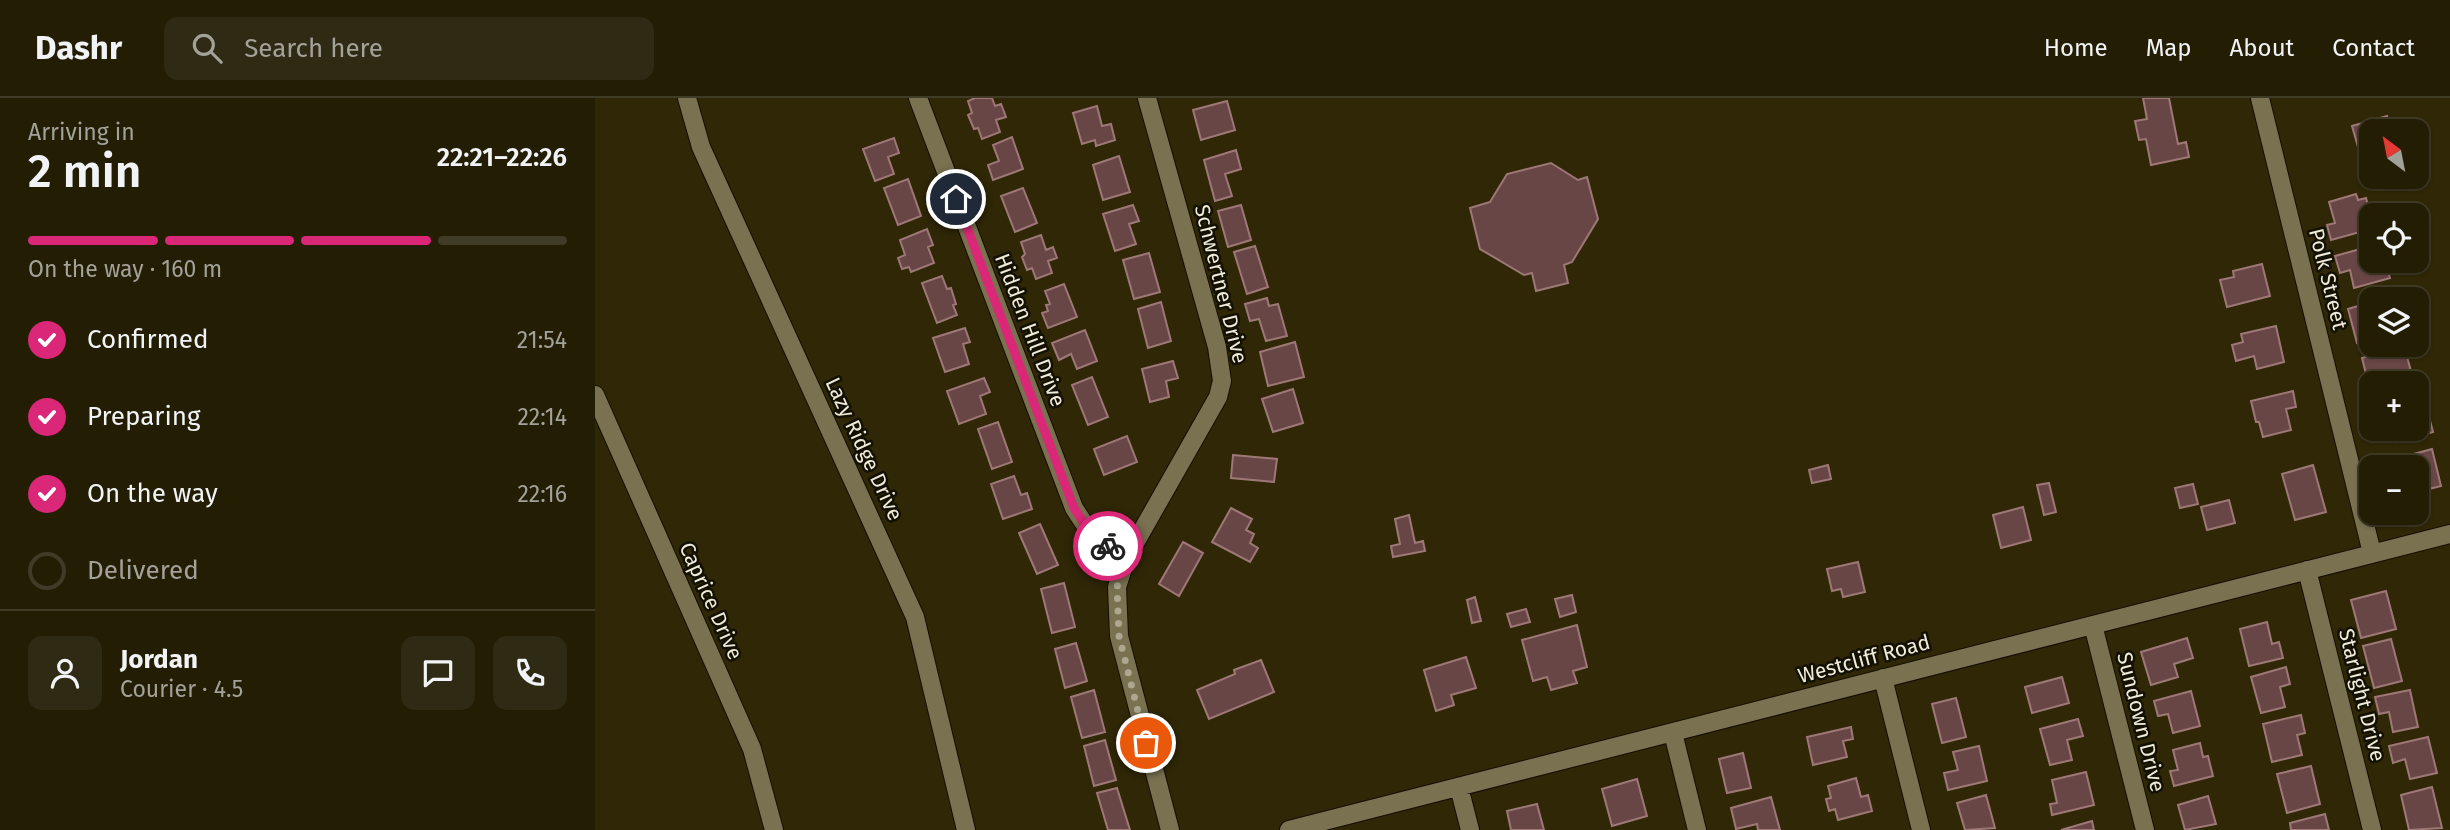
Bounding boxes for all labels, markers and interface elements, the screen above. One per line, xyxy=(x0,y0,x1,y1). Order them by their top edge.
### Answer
search box xyxy=(164,17,654,80)
text: Dashr xyxy=(35,28,122,68)
icon: search xyxy=(188,29,226,67)
text: Search here xyxy=(244,33,383,64)
text: Home xyxy=(2044,34,2108,62)
text: Map xyxy=(2146,34,2192,62)
text: About xyxy=(2230,34,2294,62)
text: Contact xyxy=(2332,34,2415,62)
text: Arriving in xyxy=(28,118,135,146)
north arrow xyxy=(2359,119,2429,189)
map controls xyxy=(2359,119,2429,525)
text: 22:21–22:26 xyxy=(437,142,567,173)
text: 2 min xyxy=(28,144,141,199)
pin xyxy=(926,169,986,229)
icon: home xyxy=(937,180,975,218)
street label: Schwertner Drive xyxy=(1189,202,1253,366)
button: locate xyxy=(2359,203,2429,273)
street label: Polk Street xyxy=(2303,226,2353,333)
street label: Hidden Hill Drive xyxy=(989,250,1071,410)
text: On the way · 160 m xyxy=(28,255,222,283)
button: layers xyxy=(2359,287,2429,357)
icon: check xyxy=(28,321,66,359)
text: Confirmed xyxy=(87,324,208,355)
text: 21:54 xyxy=(517,326,567,354)
button: + xyxy=(2359,371,2429,441)
street label: Lazy Ridge Drive xyxy=(820,373,908,525)
icon: check xyxy=(28,398,66,436)
text: Preparing xyxy=(87,401,200,432)
text: 22:14 xyxy=(517,403,567,431)
button: − xyxy=(2359,455,2429,525)
icon: check xyxy=(28,475,66,513)
text: On the way xyxy=(87,478,218,509)
text: 22:16 xyxy=(517,480,567,508)
courier xyxy=(1073,511,1143,581)
icon: bike xyxy=(1089,527,1127,565)
street label: Caprice Drive xyxy=(674,538,748,664)
text: Delivered xyxy=(87,555,199,586)
street label: Starlight Drive xyxy=(2333,626,2391,764)
street label: Westcliff Road xyxy=(1795,629,1933,689)
button: person xyxy=(28,636,102,710)
button: chat xyxy=(401,636,475,710)
button: phone xyxy=(493,636,567,710)
text: Jordan xyxy=(120,644,198,675)
street label: Sundown Drive xyxy=(2111,649,2171,795)
text: Courier · 4.5 xyxy=(120,675,243,703)
pin xyxy=(1116,713,1176,773)
icon: bag xyxy=(1127,724,1165,762)

